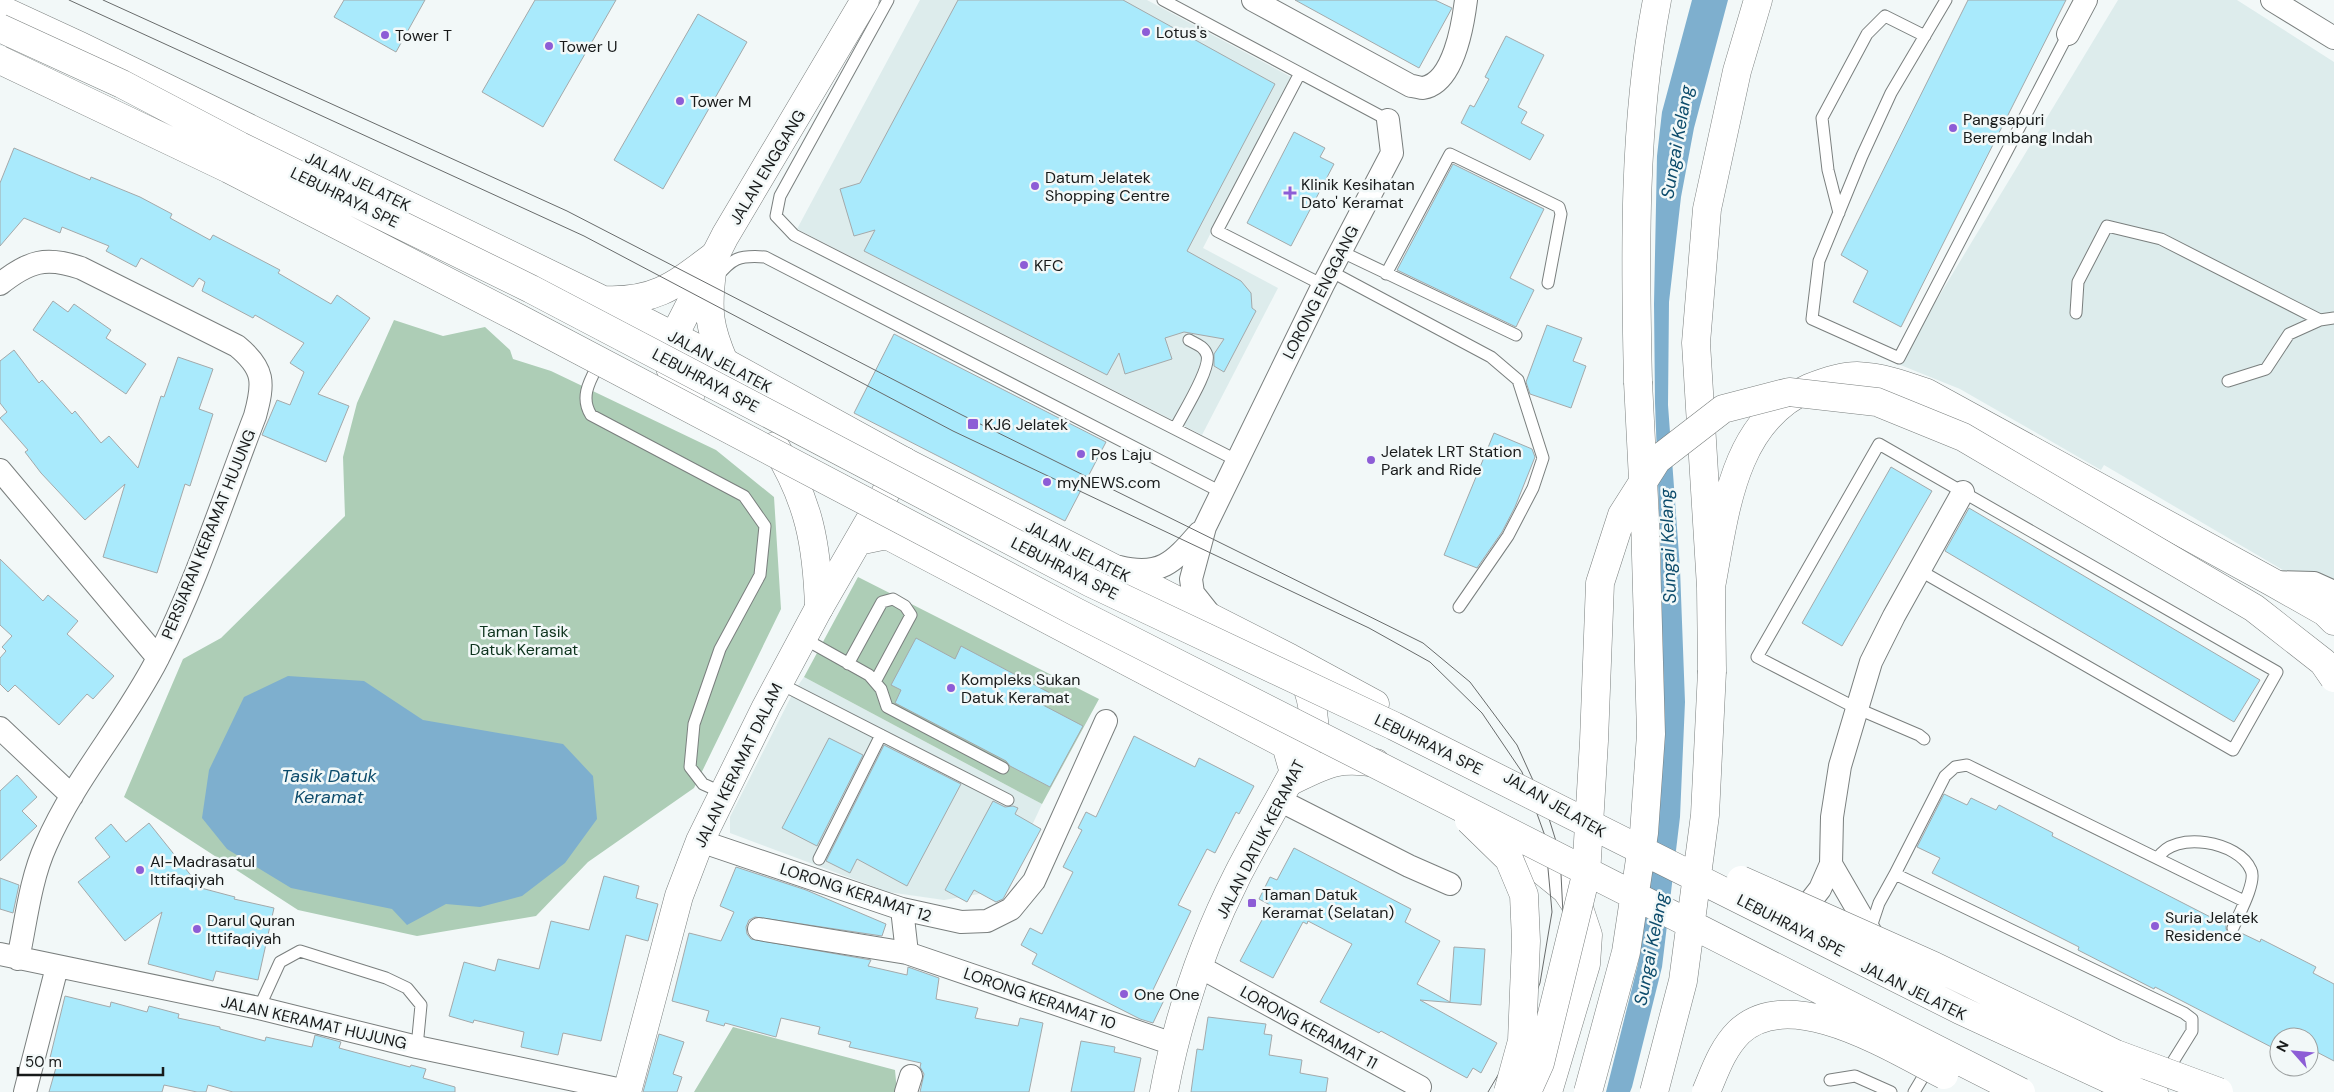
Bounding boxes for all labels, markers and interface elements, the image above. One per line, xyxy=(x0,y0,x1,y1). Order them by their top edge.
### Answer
place label: Lotus's xyxy=(1156,22,1207,43)
place label: Tower T xyxy=(395,25,452,46)
marker: Lotus's xyxy=(1140,26,1152,38)
marker: Tower T xyxy=(379,29,391,41)
place label: Tower U xyxy=(559,36,617,57)
marker: Tower U xyxy=(543,40,555,52)
water label: Sungai Kelang xyxy=(1655,82,1699,201)
place label: Tower M xyxy=(690,91,751,112)
marker: Tower M xyxy=(674,95,686,107)
street label: JALAN ENGGANG xyxy=(725,106,810,229)
place label: Pangsapuri Berembang Indah xyxy=(1963,109,2093,148)
marker: Pangsapuri Berembang Indah xyxy=(1947,122,1959,134)
street label: JALAN JELATEK xyxy=(302,147,414,216)
street label: LEBUHRAYA SPE xyxy=(287,162,402,233)
place label: Datum Jelatek Shopping Centre xyxy=(1045,167,1170,206)
place label: Klinik Kesihatan Dato' Keramat xyxy=(1301,174,1415,213)
marker: Datum Jelatek Shopping Centre xyxy=(1029,180,1041,192)
marker: Klinik Kesihatan Dato' Keramat xyxy=(1283,186,1297,200)
street label: LORONG ENGGANG xyxy=(1278,222,1363,363)
place label: KFC xyxy=(1034,255,1063,276)
marker: KFC xyxy=(1018,259,1030,271)
street label: JALAN JELATEK xyxy=(664,325,775,398)
street label: LEBUHRAYA SPE xyxy=(649,343,763,417)
place label: KJ6 Jelatek xyxy=(984,414,1068,435)
marker: KJ6 Jelatek xyxy=(966,417,980,431)
street label: PERSIARAN KERAMAT HUJUNG xyxy=(157,426,260,642)
place label: Jelatek LRT Station Park and Ride xyxy=(1381,441,1522,480)
place label: Pos Laju xyxy=(1091,444,1152,465)
marker: Pos Laju xyxy=(1075,448,1087,460)
marker: Jelatek LRT Station Park and Ride xyxy=(1365,454,1377,466)
place label: myNEWS.com xyxy=(1057,472,1161,493)
marker: myNEWS.com xyxy=(1041,476,1053,488)
water label: Sungai Kelang xyxy=(1654,487,1682,604)
street label: JALAN JELATEK xyxy=(1022,516,1134,587)
street label: LEBUHRAYA SPE xyxy=(1007,532,1122,605)
park label: Taman Tasik Datuk Keramat xyxy=(470,621,578,660)
place label: Kompleks Sukan Datuk Keramat xyxy=(961,669,1080,708)
street label: JALAN KERAMAT DALAM xyxy=(689,680,787,851)
marker: Kompleks Sukan Datuk Keramat xyxy=(945,682,957,694)
street label: LEBUHRAYA SPE xyxy=(1371,709,1486,780)
street label: JALAN DATUK KERAMAT xyxy=(1211,756,1310,922)
water label: Tasik Datuk Keramat xyxy=(281,764,377,809)
street label: JALAN JELATEK xyxy=(1500,767,1610,842)
place label: Al-Madrasatul Ittifaqiyah xyxy=(150,851,255,890)
street label: LORONG KERAMAT 12 xyxy=(778,858,934,927)
marker: Al-Madrasatul Ittifaqiyah xyxy=(134,864,146,876)
place label: Taman Datuk Keramat (Selatan) xyxy=(1262,884,1394,923)
water label: Sungai Kelang xyxy=(1628,889,1674,1008)
street label: LEBUHRAYA SPE xyxy=(1733,889,1848,962)
marker: Taman Datuk Keramat (Selatan) xyxy=(1246,897,1258,909)
place label: Suria Jelatek Residence xyxy=(2165,907,2259,946)
place label: Darul Quran Ittifaqiyah xyxy=(207,910,295,949)
marker: Suria Jelatek Residence xyxy=(2149,920,2161,932)
marker: Darul Quran Ittifaqiyah xyxy=(191,923,203,935)
street label: JALAN JELATEK xyxy=(1858,956,1970,1025)
street label: LORONG KERAMAT 10 xyxy=(961,963,1119,1034)
street label: LORONG KERAMAT 11 xyxy=(1236,981,1381,1074)
place label: One One xyxy=(1134,984,1200,1005)
marker: One One xyxy=(1118,988,1130,1000)
street label: JALAN KERAMAT HUJUNG xyxy=(219,991,409,1054)
north arrow xyxy=(2269,1027,2319,1077)
text: N xyxy=(2272,1037,2293,1055)
scale bar xyxy=(18,1044,162,1076)
text: 50 m xyxy=(25,1052,62,1072)

